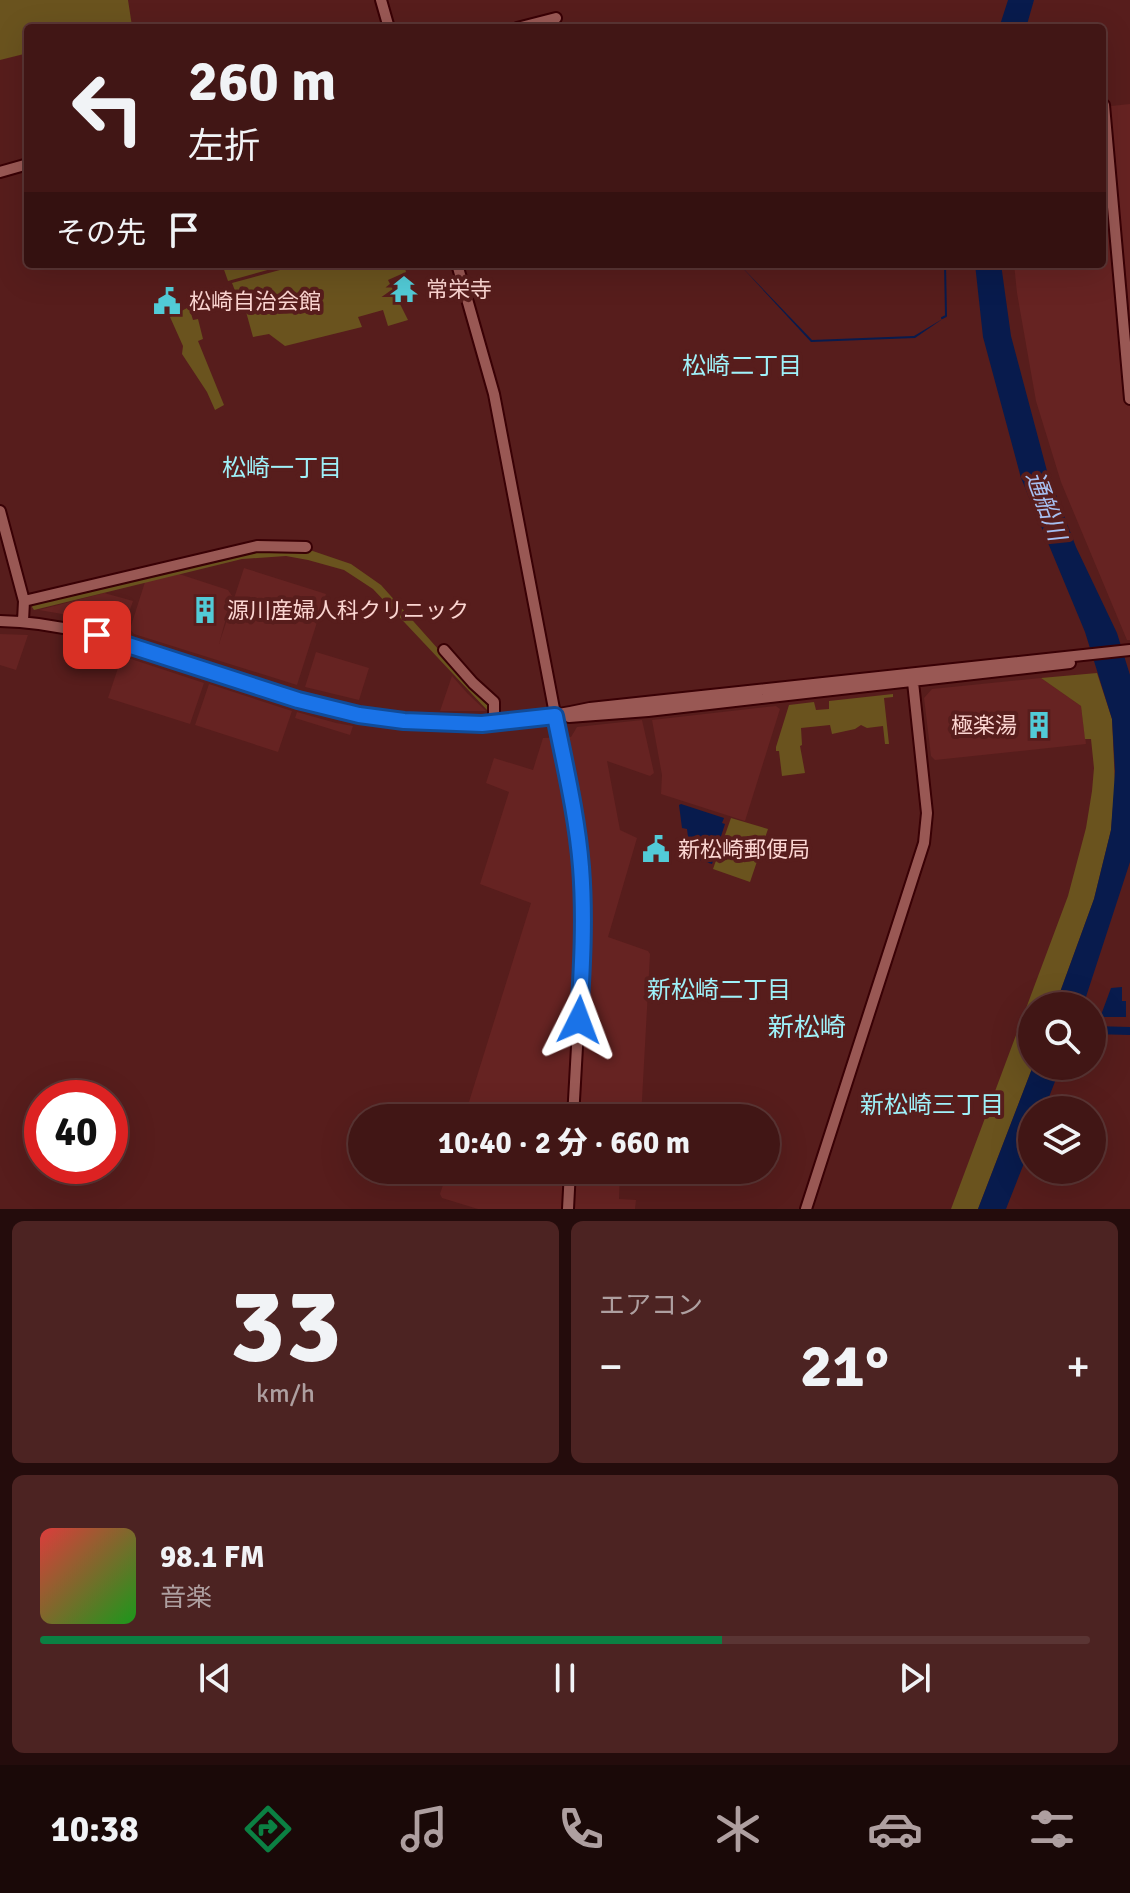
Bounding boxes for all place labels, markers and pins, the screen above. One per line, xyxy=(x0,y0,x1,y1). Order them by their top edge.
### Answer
temple icon: 常栄寺 xyxy=(389,274,419,304)
place label: 常栄寺 xyxy=(426,276,492,303)
public building icon: 松崎自治会館 xyxy=(152,286,182,316)
place label: 松崎自治会館 xyxy=(189,288,321,315)
building icon: 源川産婦人科クリニック xyxy=(190,595,220,625)
place label: 源川産婦人科クリニック xyxy=(227,597,469,624)
pin xyxy=(63,601,131,669)
building icon: 極楽湯 xyxy=(1024,710,1054,740)
place label: 極楽湯 xyxy=(951,712,1017,739)
public building icon: 新松崎郵便局 xyxy=(641,834,671,864)
place label: 新松崎郵便局 xyxy=(678,836,810,863)

